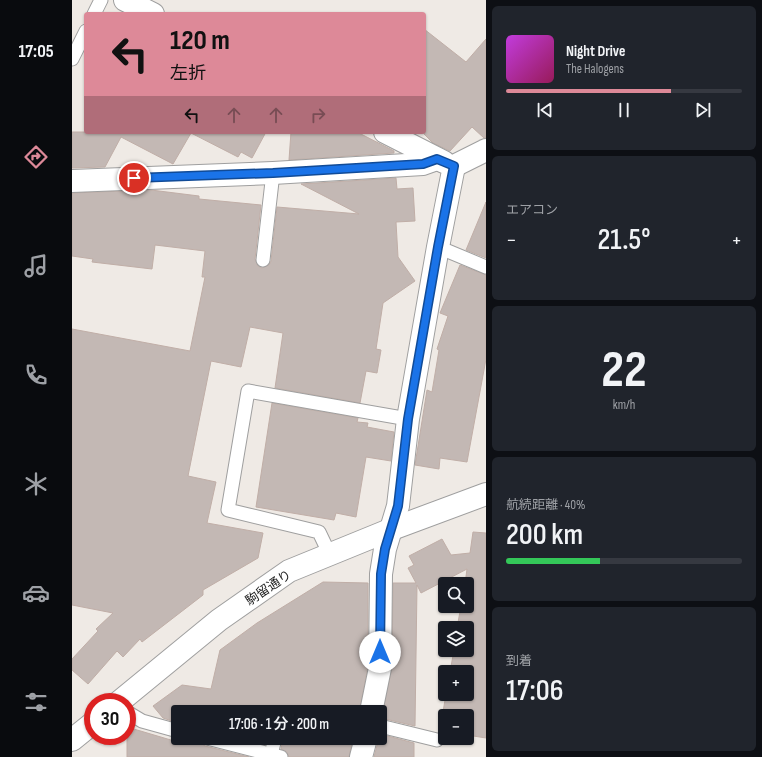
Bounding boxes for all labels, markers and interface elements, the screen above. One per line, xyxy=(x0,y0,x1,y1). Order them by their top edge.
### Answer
text: 120 m xyxy=(170,24,230,57)
icon: left xyxy=(104,28,156,80)
text: 17:05 xyxy=(18,41,54,62)
text: Night Drive xyxy=(566,42,625,61)
text: The Halogens xyxy=(566,61,624,77)
text: 左折 xyxy=(170,63,206,84)
icon: previous xyxy=(534,99,556,121)
icon: pause xyxy=(613,99,635,121)
icon: next xyxy=(692,99,714,121)
icon: left xyxy=(181,104,203,126)
icon: ahead xyxy=(223,104,245,126)
icon: ahead xyxy=(265,104,287,126)
icon: right xyxy=(307,104,329,126)
icon: directions xyxy=(22,143,50,171)
pin xyxy=(117,161,151,195)
icon: arrive xyxy=(123,167,145,189)
text: エアコン xyxy=(506,202,558,218)
text: 21.5° xyxy=(597,222,651,258)
text: − xyxy=(506,227,517,254)
text: + xyxy=(731,227,742,254)
icon: music xyxy=(22,252,50,280)
text: 22 xyxy=(601,339,647,402)
icon: phone xyxy=(22,361,50,389)
text: km/h xyxy=(613,397,635,413)
icon: climate xyxy=(22,470,50,498)
text: 航続距離 · 40% xyxy=(506,497,585,513)
text: 200 km xyxy=(506,517,583,553)
street label: 駒留通り xyxy=(243,567,295,609)
map controls xyxy=(438,577,474,745)
button: search xyxy=(438,577,474,613)
icon: car xyxy=(22,579,50,607)
button: layers xyxy=(438,621,474,657)
position arrow xyxy=(359,631,401,673)
text: 到着 xyxy=(506,653,532,669)
button: + xyxy=(438,665,474,701)
text: 17:06 xyxy=(506,673,563,709)
icon: filters xyxy=(22,688,50,716)
speed limit sign: 30 xyxy=(84,693,136,745)
button: − xyxy=(438,709,474,745)
text: 17:06 · 1 分 · 200 m xyxy=(229,715,329,734)

